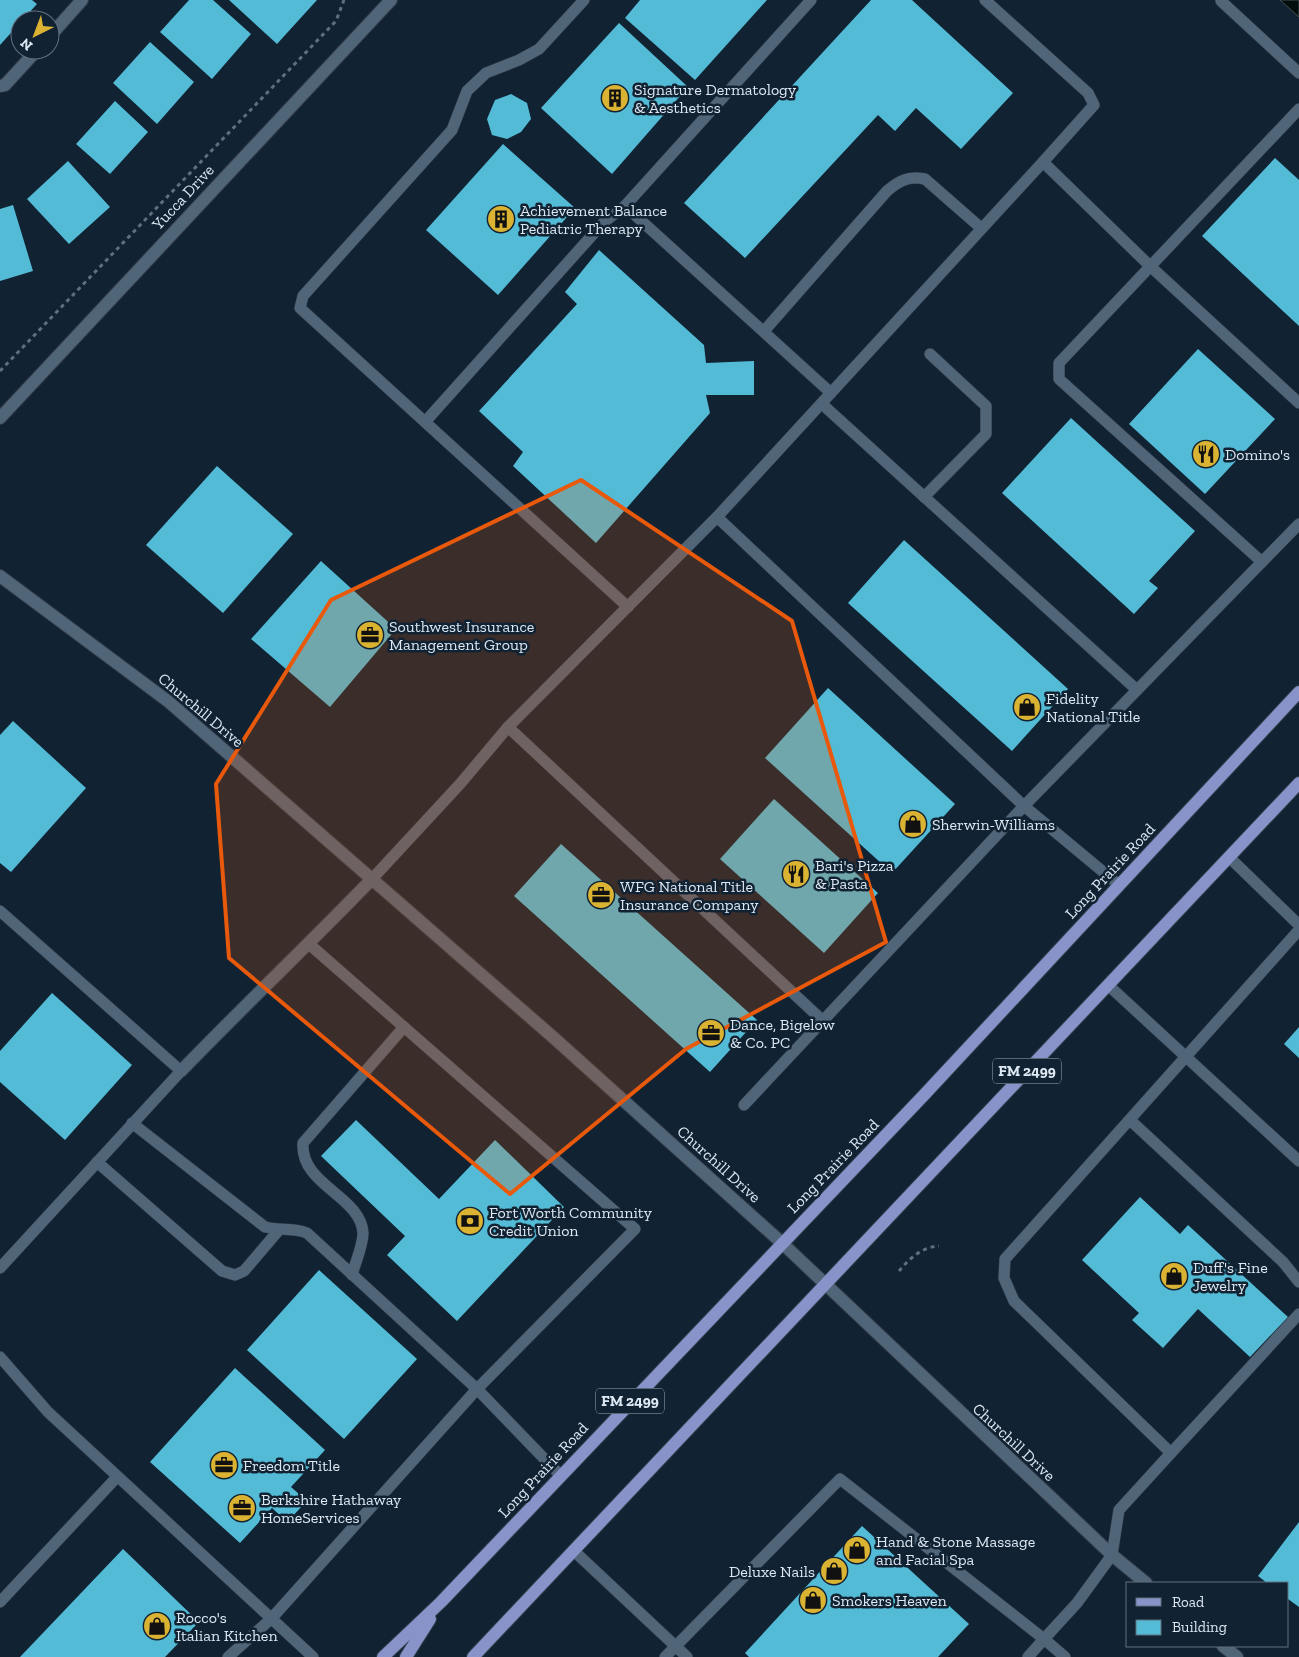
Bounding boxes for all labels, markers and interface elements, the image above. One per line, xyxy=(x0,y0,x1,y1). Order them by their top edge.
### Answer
north arrow xyxy=(10,10,60,60)
text: N xyxy=(17,34,36,54)
place label: Signature Dermatology & Aesthetics xyxy=(634,80,797,117)
building icon: Signature Dermatology & Aesthetics xyxy=(600,83,630,113)
street label: Yucca Drive xyxy=(147,161,218,234)
place label: Achievement Balance Pediatric Therapy xyxy=(520,201,667,238)
building icon: Achievement Balance Pediatric Therapy xyxy=(486,204,516,234)
restaurant icon: Domino's xyxy=(1191,439,1221,469)
place label: Domino's xyxy=(1225,445,1290,464)
place label: Southwest Insurance Management Group xyxy=(389,617,534,654)
office icon: Southwest Insurance Management Group xyxy=(355,620,385,650)
street label: Churchill Drive xyxy=(154,669,248,751)
place label: Fidelity National Title xyxy=(1046,689,1140,726)
shop icon: Fidelity National Title xyxy=(1012,692,1042,722)
shop icon: Sherwin-Williams xyxy=(898,809,928,839)
place label: Sherwin-Williams xyxy=(932,815,1055,834)
street label: Long Prairie Road xyxy=(1061,819,1159,923)
place label: Bari's Pizza & Pasta xyxy=(815,856,894,893)
restaurant icon: Bari's Pizza & Pasta xyxy=(781,859,811,889)
place label: WFG National Title Insurance Company xyxy=(620,877,759,914)
office icon: WFG National Title Insurance Company xyxy=(586,880,616,910)
place label: Dance, Bigelow & Co. PC xyxy=(730,1015,836,1052)
office icon: Dance, Bigelow & Co. PC xyxy=(696,1018,726,1048)
road number: FM 2499 xyxy=(993,1058,1061,1084)
street label: Long Prairie Road xyxy=(783,1115,883,1217)
street label: Churchill Drive xyxy=(673,1122,765,1206)
place label: Fort Worth Community Credit Union xyxy=(489,1203,653,1240)
bank icon: Fort Worth Community Credit Union xyxy=(455,1206,485,1236)
place label: Duff's Fine Jewelry xyxy=(1193,1258,1268,1295)
shop icon: Duff's Fine Jewelry xyxy=(1159,1261,1189,1291)
road number: FM 2499 xyxy=(596,1388,664,1414)
street label: Churchill Drive xyxy=(969,1399,1059,1485)
street label: Long Prairie Road xyxy=(494,1418,592,1522)
office icon: Freedom Title xyxy=(209,1450,239,1480)
place label: Freedom Title xyxy=(243,1456,340,1475)
place label: Berkshire Hathaway HomeServices xyxy=(261,1490,402,1527)
office icon: Berkshire Hathaway HomeServices xyxy=(227,1493,257,1523)
place label: Hand & Stone Massage and Facial Spa xyxy=(876,1532,1035,1569)
shop icon: Hand & Stone Massage and Facial Spa xyxy=(842,1535,872,1565)
shop icon: Deluxe Nails xyxy=(819,1556,849,1586)
place label: Deluxe Nails xyxy=(729,1562,815,1581)
legend xyxy=(1126,1582,1289,1647)
shop icon: Smokers Heaven xyxy=(798,1585,828,1615)
place label: Smokers Heaven xyxy=(832,1591,947,1610)
text: Road xyxy=(1172,1593,1205,1611)
place label: Rocco's Italian Kitchen xyxy=(176,1608,278,1645)
shop icon: Rocco's Italian Kitchen xyxy=(142,1611,172,1641)
text: Building xyxy=(1172,1618,1227,1636)

